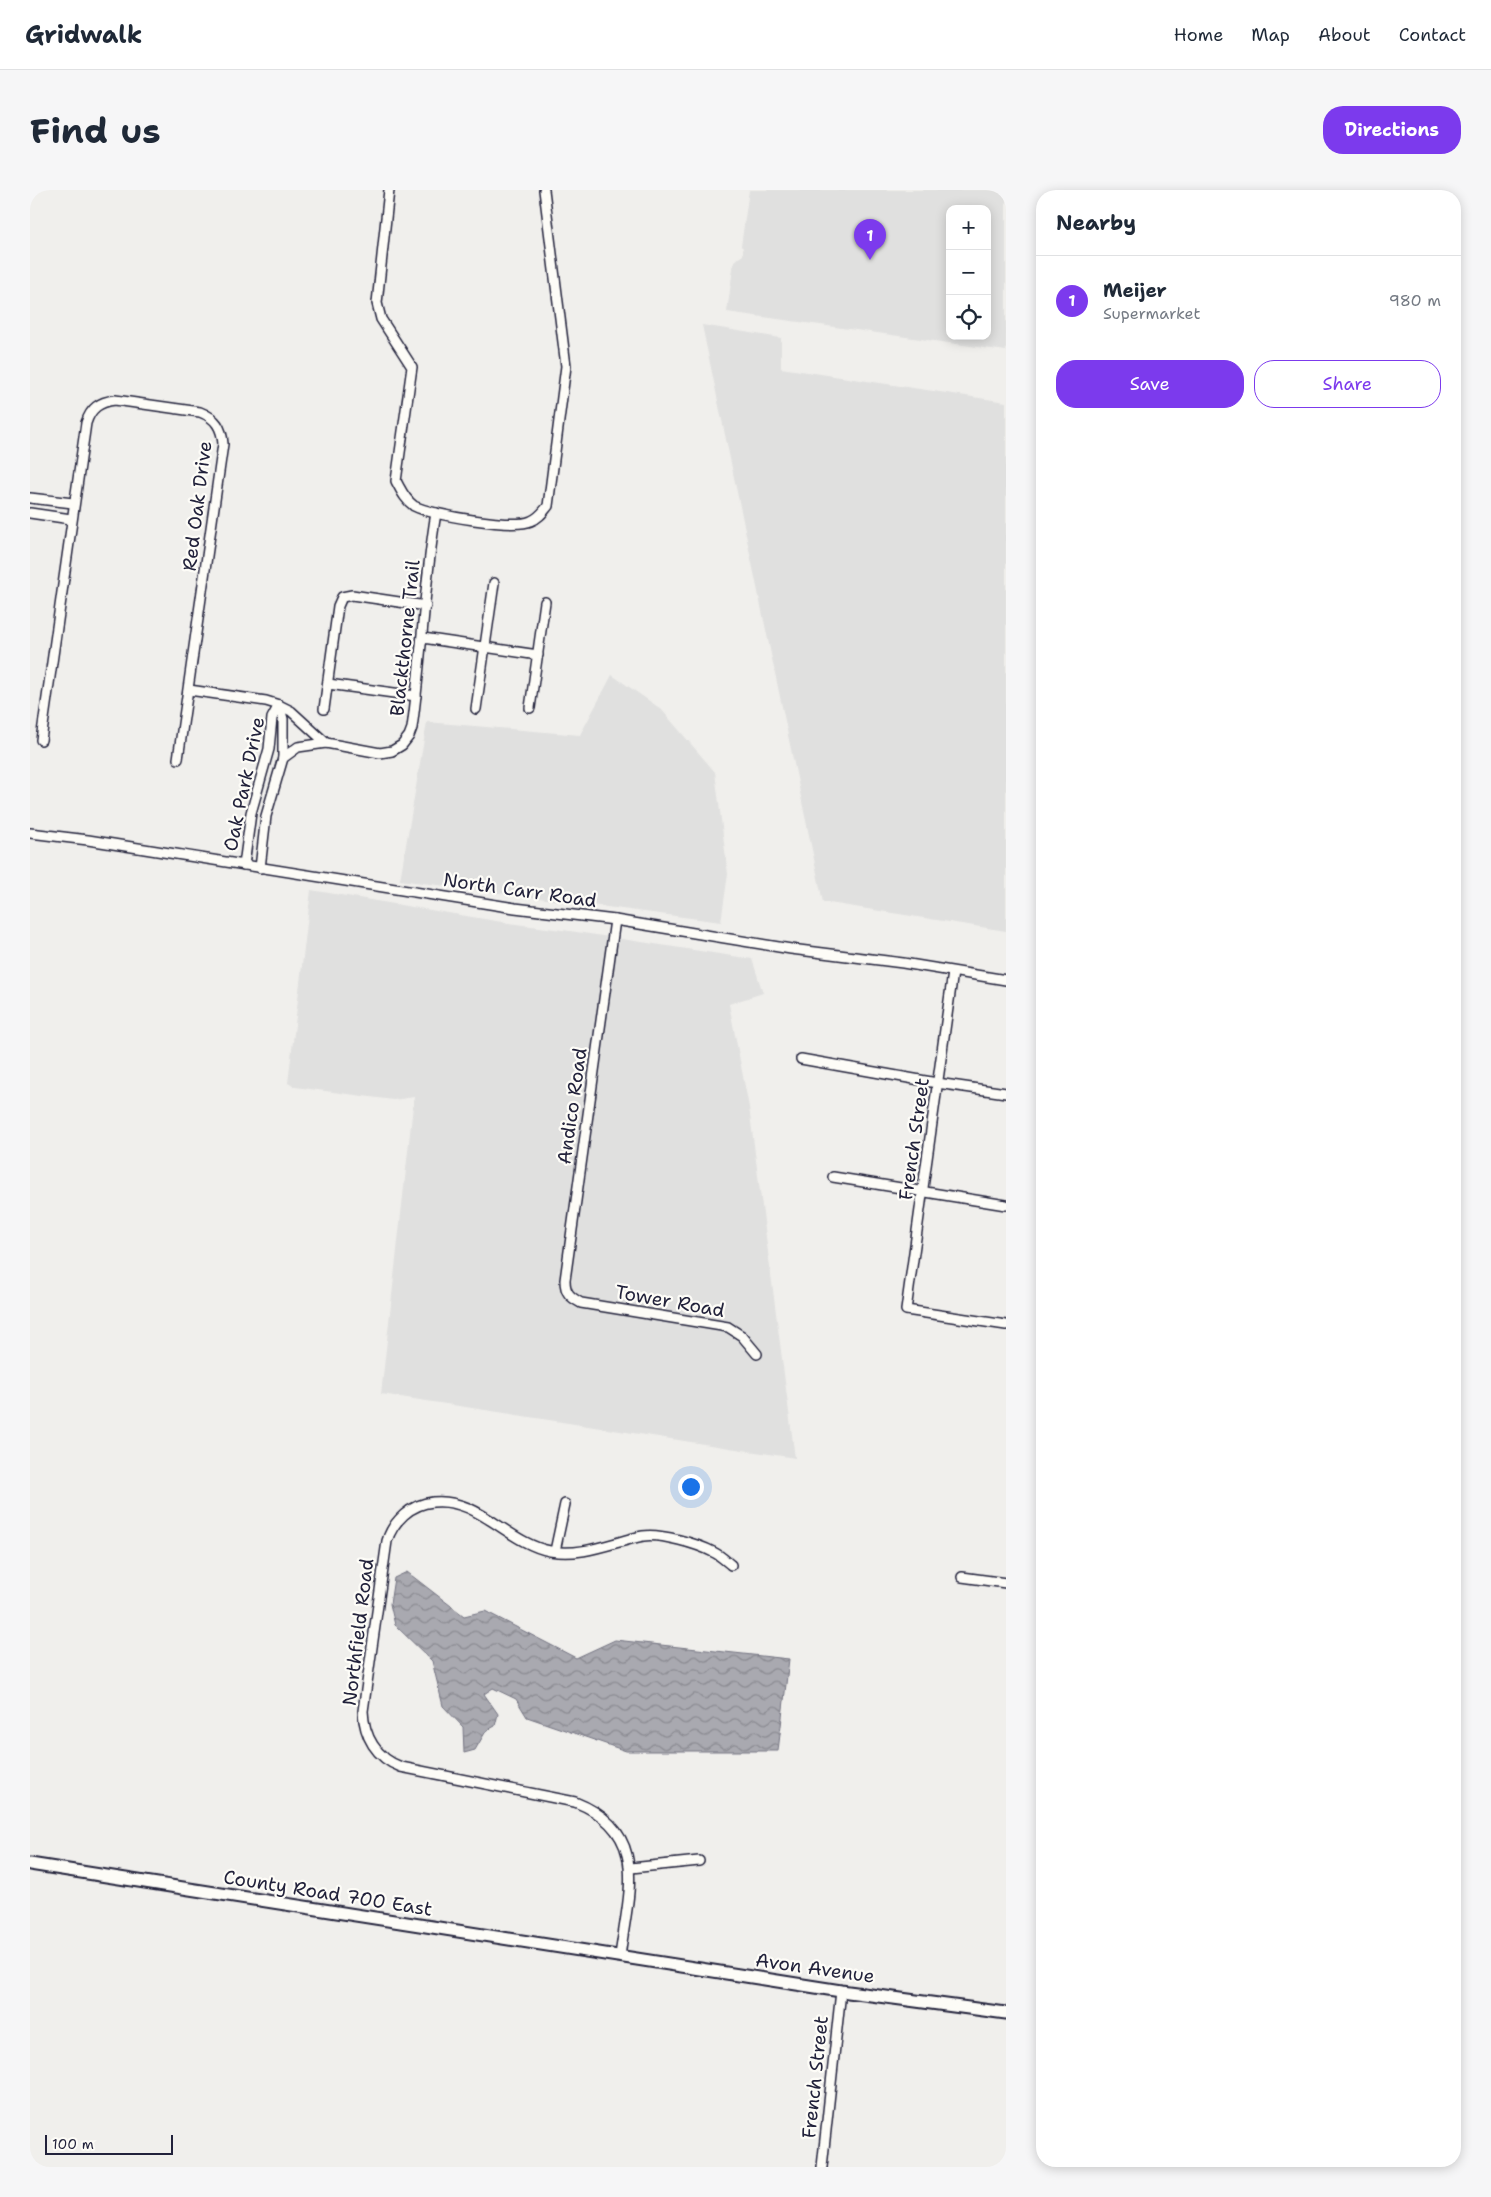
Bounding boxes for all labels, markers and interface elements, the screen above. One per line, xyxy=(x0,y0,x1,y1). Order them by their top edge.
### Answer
text: Gridwalk xyxy=(25,19,142,51)
text: Home xyxy=(1174,23,1223,47)
text: Map xyxy=(1251,23,1290,47)
text: About xyxy=(1318,23,1371,47)
text: Contact xyxy=(1399,23,1466,47)
button: Directions xyxy=(1323,106,1461,154)
text: Find us xyxy=(30,107,161,154)
map controls xyxy=(946,205,991,340)
button: + xyxy=(946,205,991,250)
text: Nearby xyxy=(1056,209,1136,237)
pin: 1 xyxy=(854,219,886,260)
button: − xyxy=(946,250,991,295)
text: Meijer xyxy=(1103,278,1167,303)
text: 1 xyxy=(1068,290,1076,311)
text: 980 m xyxy=(1389,290,1441,311)
button: locate xyxy=(946,295,991,340)
text: Supermarket xyxy=(1103,303,1200,324)
button: Save xyxy=(1056,360,1244,408)
button: Share xyxy=(1254,360,1441,408)
street label: Red Oak Drive xyxy=(177,439,217,573)
street label: Blackthorne Trail xyxy=(384,558,426,717)
street label: Oak Park Drive xyxy=(218,715,270,853)
street label: North Carr Road xyxy=(442,867,598,913)
street label: Andico Road xyxy=(551,1046,593,1166)
street label: French Street xyxy=(893,1076,935,1202)
street label: Tower Road xyxy=(613,1279,727,1323)
your location xyxy=(678,1474,704,1500)
street label: Northfield Road xyxy=(337,1557,379,1707)
street label: County Road 700 East xyxy=(222,1864,434,1922)
street label: Avon Avenue xyxy=(754,1947,876,1989)
street label: French Street xyxy=(796,2014,834,2140)
scale bar xyxy=(45,2132,172,2155)
text: 100 m xyxy=(52,2135,94,2153)

